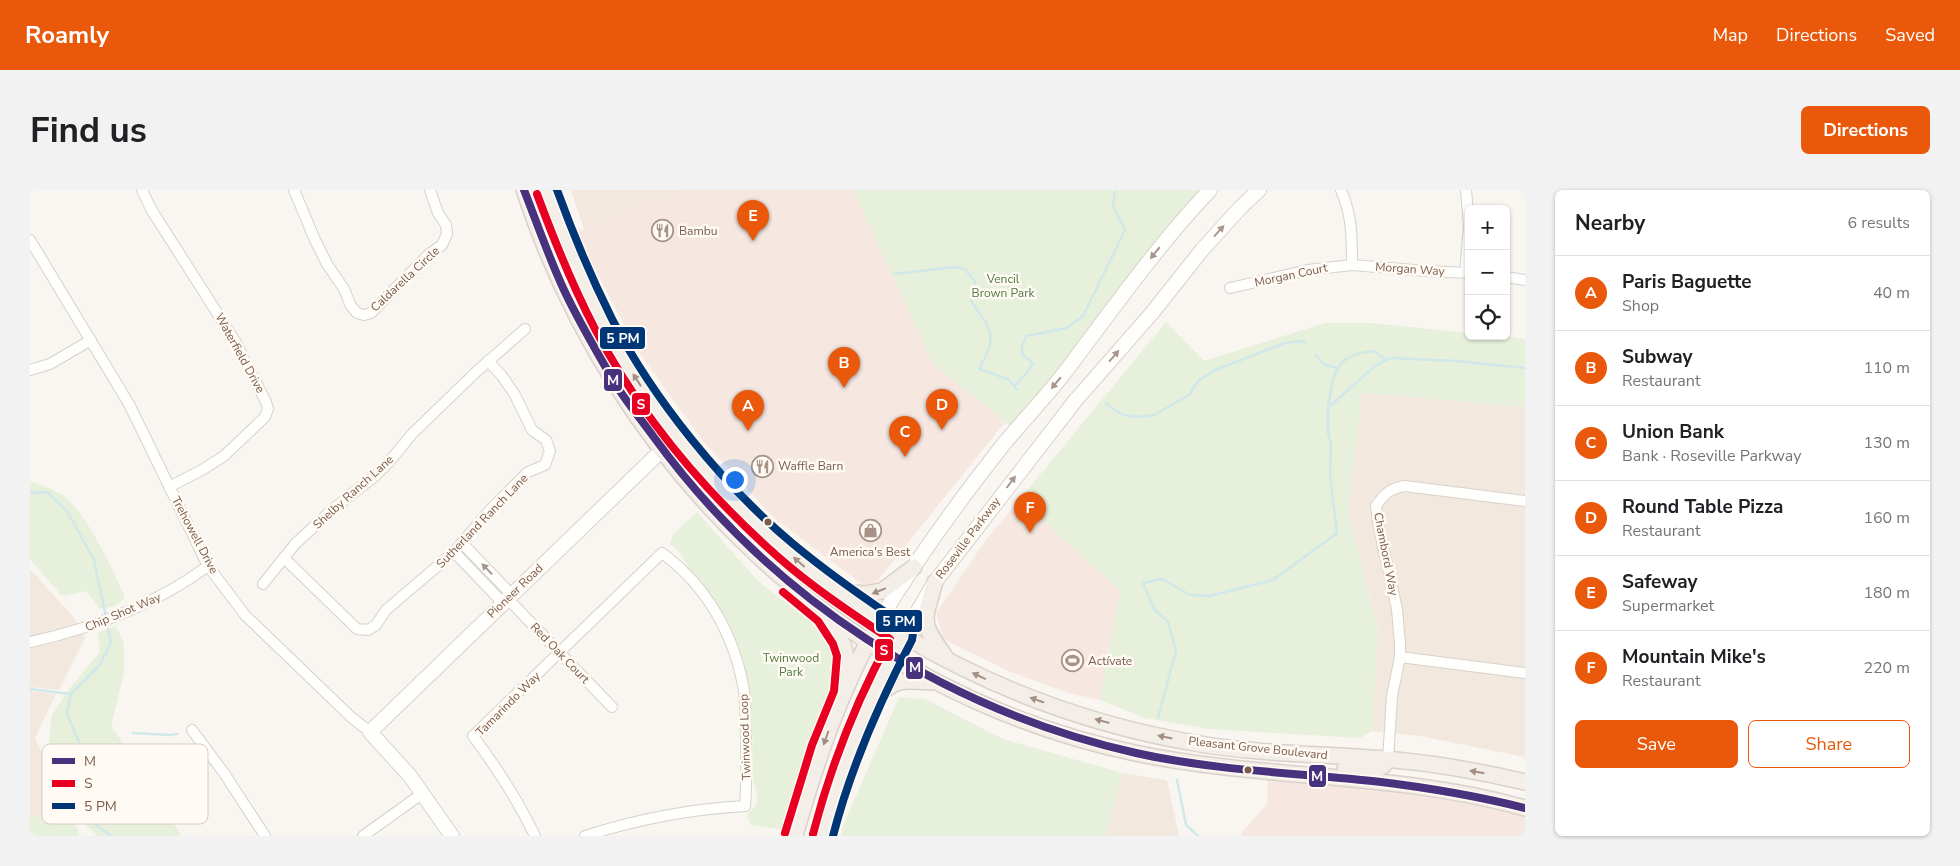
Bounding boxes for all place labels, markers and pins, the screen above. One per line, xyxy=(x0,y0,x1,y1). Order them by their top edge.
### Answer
pin: E xyxy=(737,200,769,241)
restaurant icon: Bambu xyxy=(651,219,675,243)
place label: Bambu xyxy=(679,223,717,239)
pin: B xyxy=(828,347,860,388)
pin: D xyxy=(926,389,958,430)
pin: A xyxy=(732,390,764,431)
pin: C xyxy=(889,416,921,457)
restaurant icon: Waffle Barn xyxy=(750,454,774,478)
place label: Waffle Barn xyxy=(778,458,843,474)
pin: F xyxy=(1014,492,1046,533)
unlabelled marker xyxy=(763,517,773,527)
shop icon: America's Best xyxy=(858,519,882,543)
place label: America's Best xyxy=(830,544,911,560)
sports icon: Actívate xyxy=(1060,649,1084,673)
place label: Actívate xyxy=(1088,653,1132,669)
unlabelled marker xyxy=(1243,765,1253,775)

